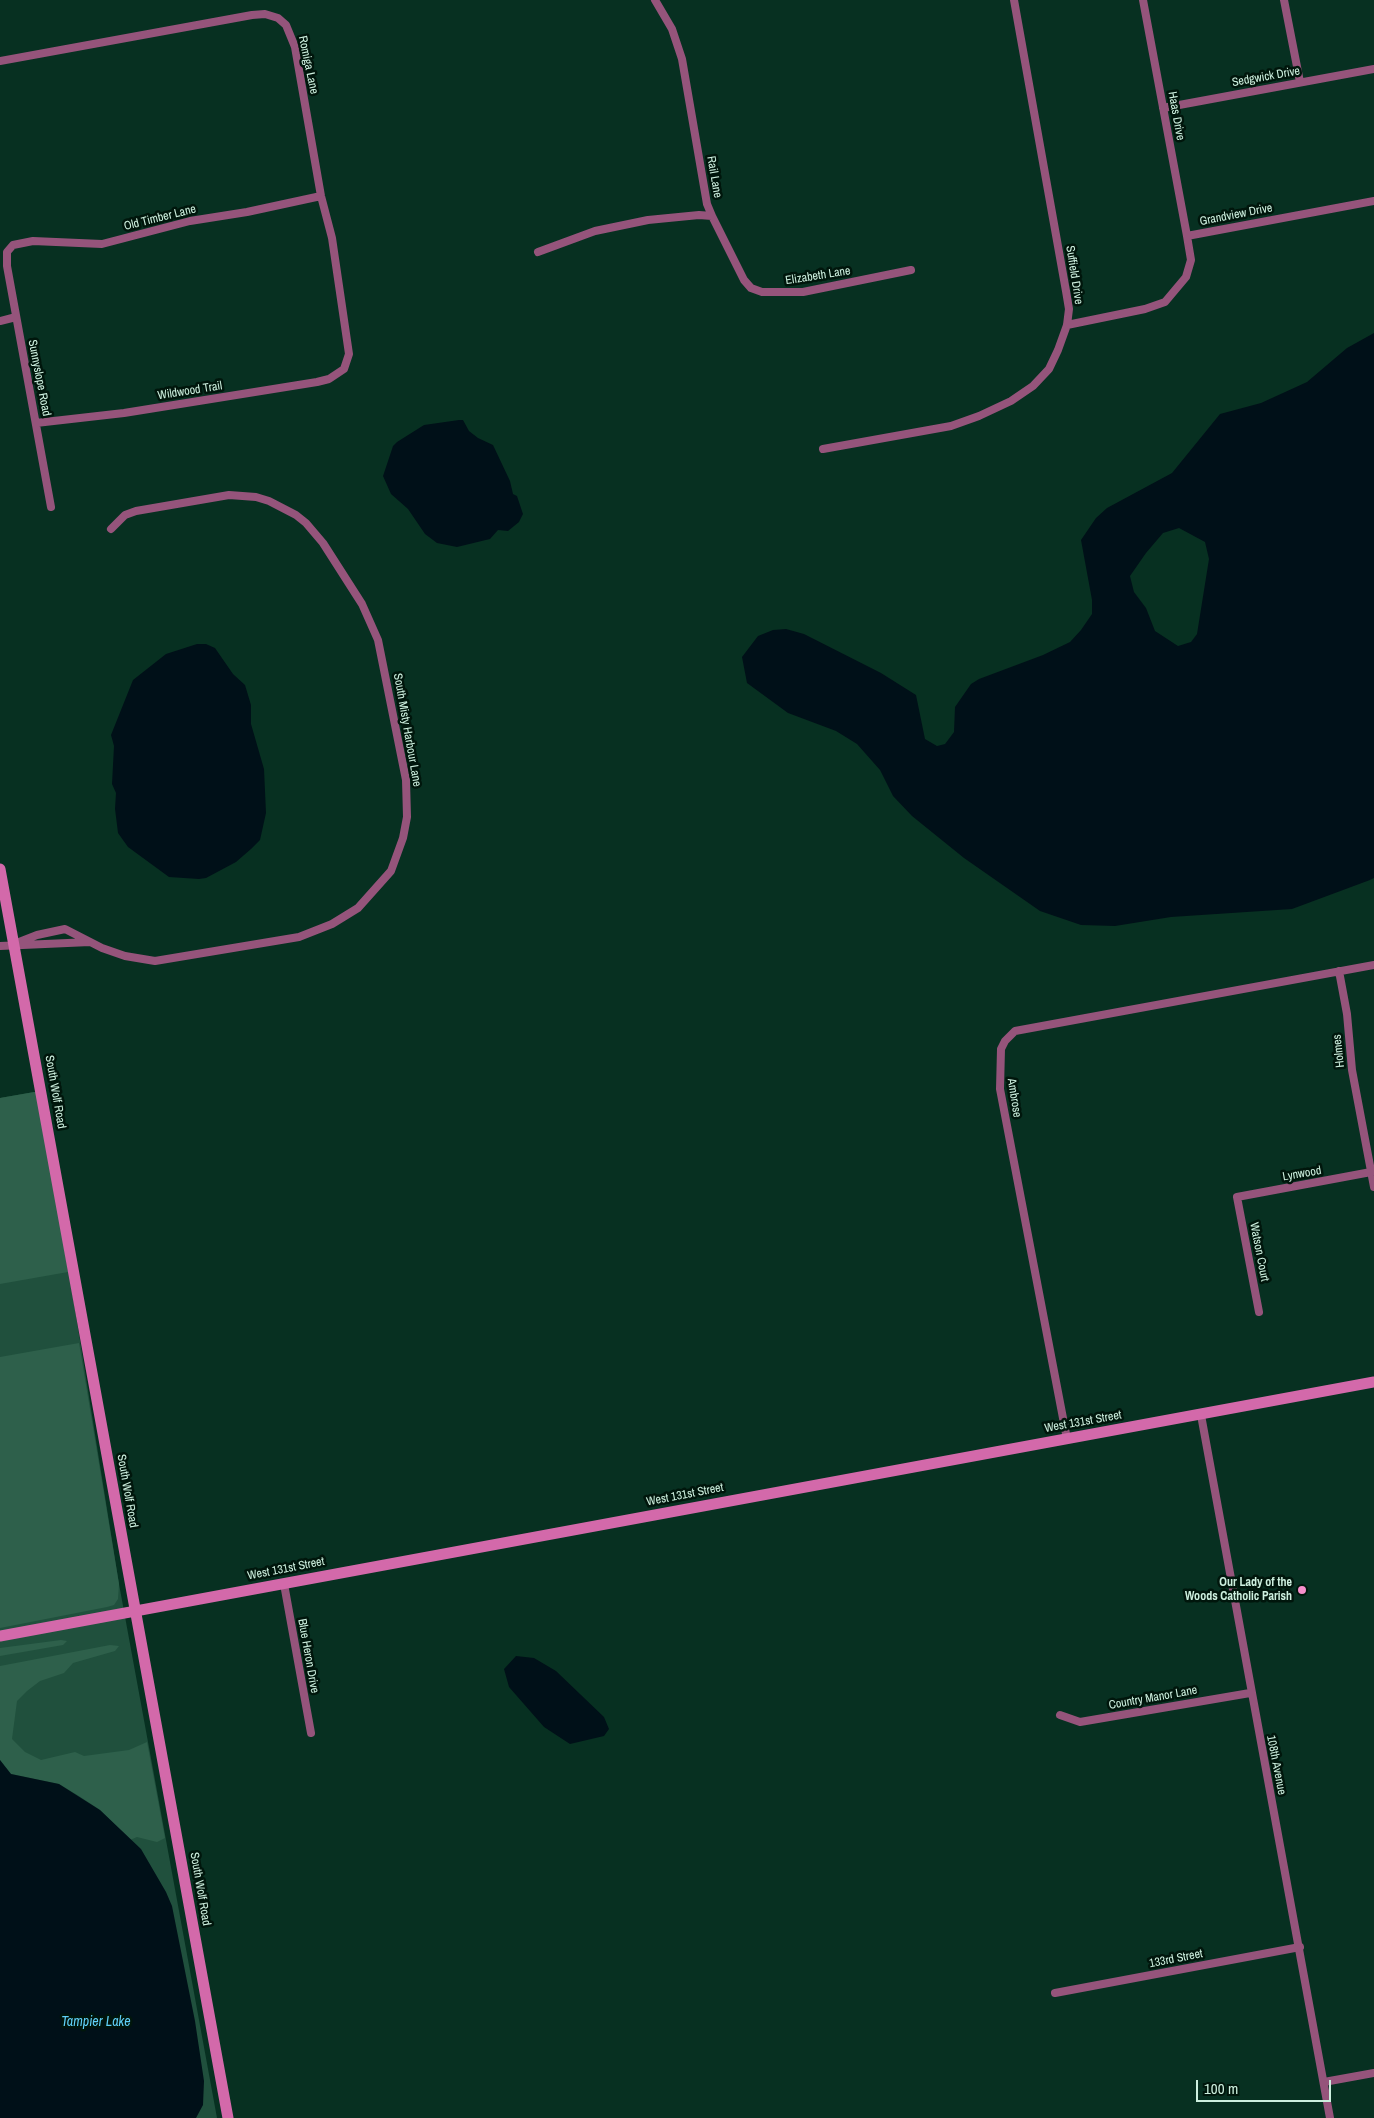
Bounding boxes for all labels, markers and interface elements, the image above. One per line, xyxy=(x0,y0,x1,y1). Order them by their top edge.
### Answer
street label: Romiga Lane xyxy=(295,35,321,95)
street label: Sedgwick Drive xyxy=(1231,64,1301,90)
street label: Haas Drive xyxy=(1165,91,1187,141)
street label: Rail Lane xyxy=(703,155,725,199)
street label: Grandview Drive xyxy=(1198,201,1274,229)
street label: Old Timber Lane xyxy=(123,202,197,234)
street label: Suffield Drive xyxy=(1062,245,1086,305)
street label: Elizabeth Lane xyxy=(784,264,852,288)
street label: Sunnyslope Road xyxy=(25,339,53,417)
street label: Wildwood Trail xyxy=(157,379,223,403)
street label: South Misty Harbour Lane xyxy=(390,672,424,788)
street label: Holmes xyxy=(1330,1034,1348,1068)
street label: South Wolf Road xyxy=(41,1054,69,1130)
street label: Ambrose xyxy=(1004,1077,1024,1119)
street label: Lynwood xyxy=(1282,1164,1322,1184)
street label: Watson Court xyxy=(1246,1221,1272,1283)
street label: West 131st Street xyxy=(1043,1408,1123,1436)
street label: South Wolf Road xyxy=(113,1453,141,1529)
street label: West 131st Street xyxy=(645,1480,725,1510)
street label: West 131st Street xyxy=(246,1554,326,1584)
place label: Our Lady of the Woods Catholic Parish xyxy=(1185,1576,1292,1604)
marker: Our Lady of the Woods Catholic Parish xyxy=(1296,1584,1308,1596)
street label: Blue Heron Drive xyxy=(294,1618,322,1694)
street label: Country Manor Lane xyxy=(1108,1683,1198,1713)
street label: 108th Avenue xyxy=(1263,1734,1289,1796)
street label: South Wolf Road xyxy=(186,1851,214,1927)
street label: 133rd Street xyxy=(1148,1947,1204,1971)
water label: Tampier Lake xyxy=(61,2014,131,2030)
scale bar xyxy=(1199,2070,1334,2102)
text: 100 m xyxy=(1204,2078,1238,2099)

